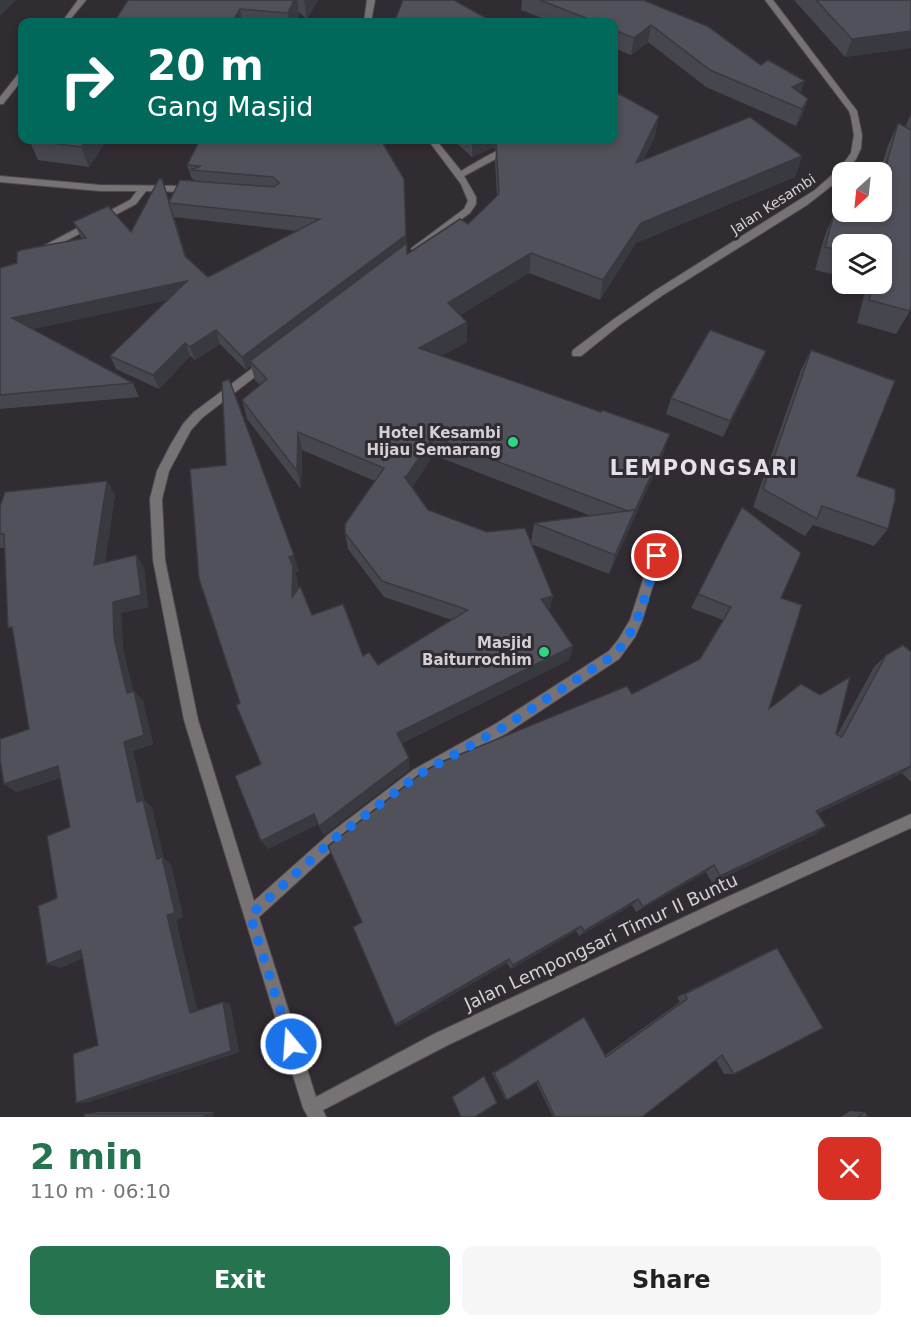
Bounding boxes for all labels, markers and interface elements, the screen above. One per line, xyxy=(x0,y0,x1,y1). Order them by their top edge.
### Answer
text: 20 m xyxy=(147,41,264,90)
icon: right xyxy=(48,42,126,120)
text: Gang Masjid xyxy=(147,91,313,122)
north arrow xyxy=(832,162,892,222)
map controls xyxy=(832,162,892,294)
street label: Jalan Kesambi xyxy=(727,171,818,238)
button: layers xyxy=(832,234,892,294)
place label: Hotel Kesambi Hijau Semarang xyxy=(366,424,501,459)
marker: Hotel Kesambi Hijau Semarang xyxy=(506,435,520,449)
district label: LEMPONGSARI xyxy=(610,456,798,480)
pin xyxy=(631,530,682,581)
icon: arrive xyxy=(640,539,673,572)
place label: Masjid Baiturrochim xyxy=(422,634,532,669)
marker: Masjid Baiturrochim xyxy=(537,645,551,659)
street label: Jalan Lempongsari Timur II Buntu xyxy=(460,869,741,1015)
position arrow xyxy=(259,1012,323,1076)
text: 2 min xyxy=(30,1136,143,1177)
button: close xyxy=(818,1137,881,1200)
text: 110 m · 06:10 xyxy=(30,1179,171,1203)
button: Exit xyxy=(30,1246,450,1315)
button: Share xyxy=(462,1246,881,1315)

